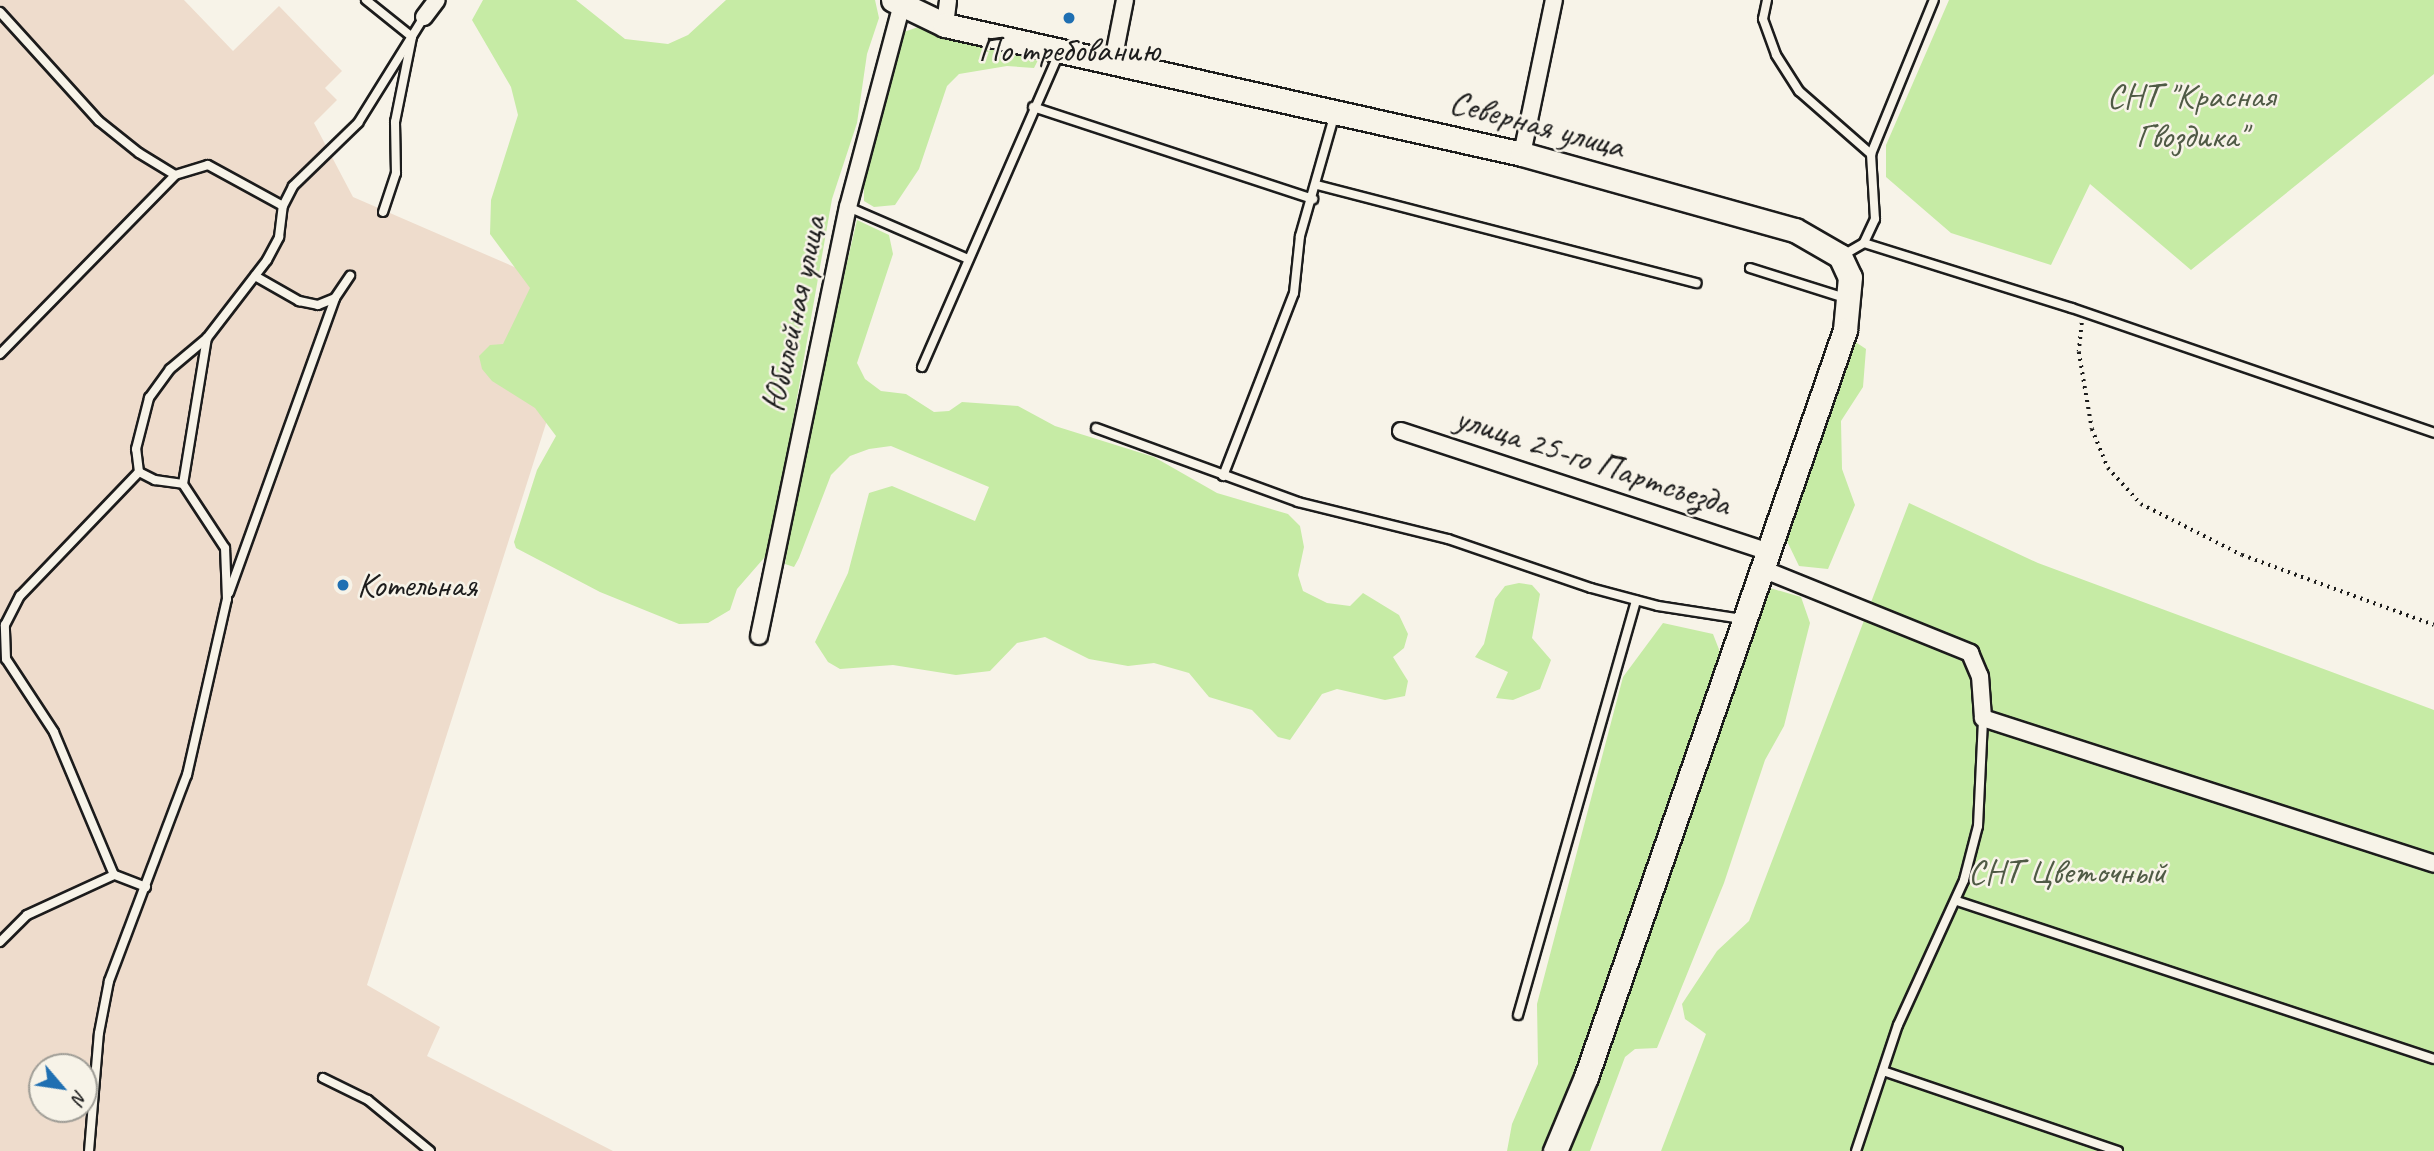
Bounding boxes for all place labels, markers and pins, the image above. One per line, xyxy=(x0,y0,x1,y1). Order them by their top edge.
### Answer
marker: По требованию xyxy=(1061,10,1077,26)
place label: По требованию xyxy=(981,29,1157,71)
place label: Котельная xyxy=(357,564,477,606)
marker: Котельная xyxy=(335,577,351,593)

